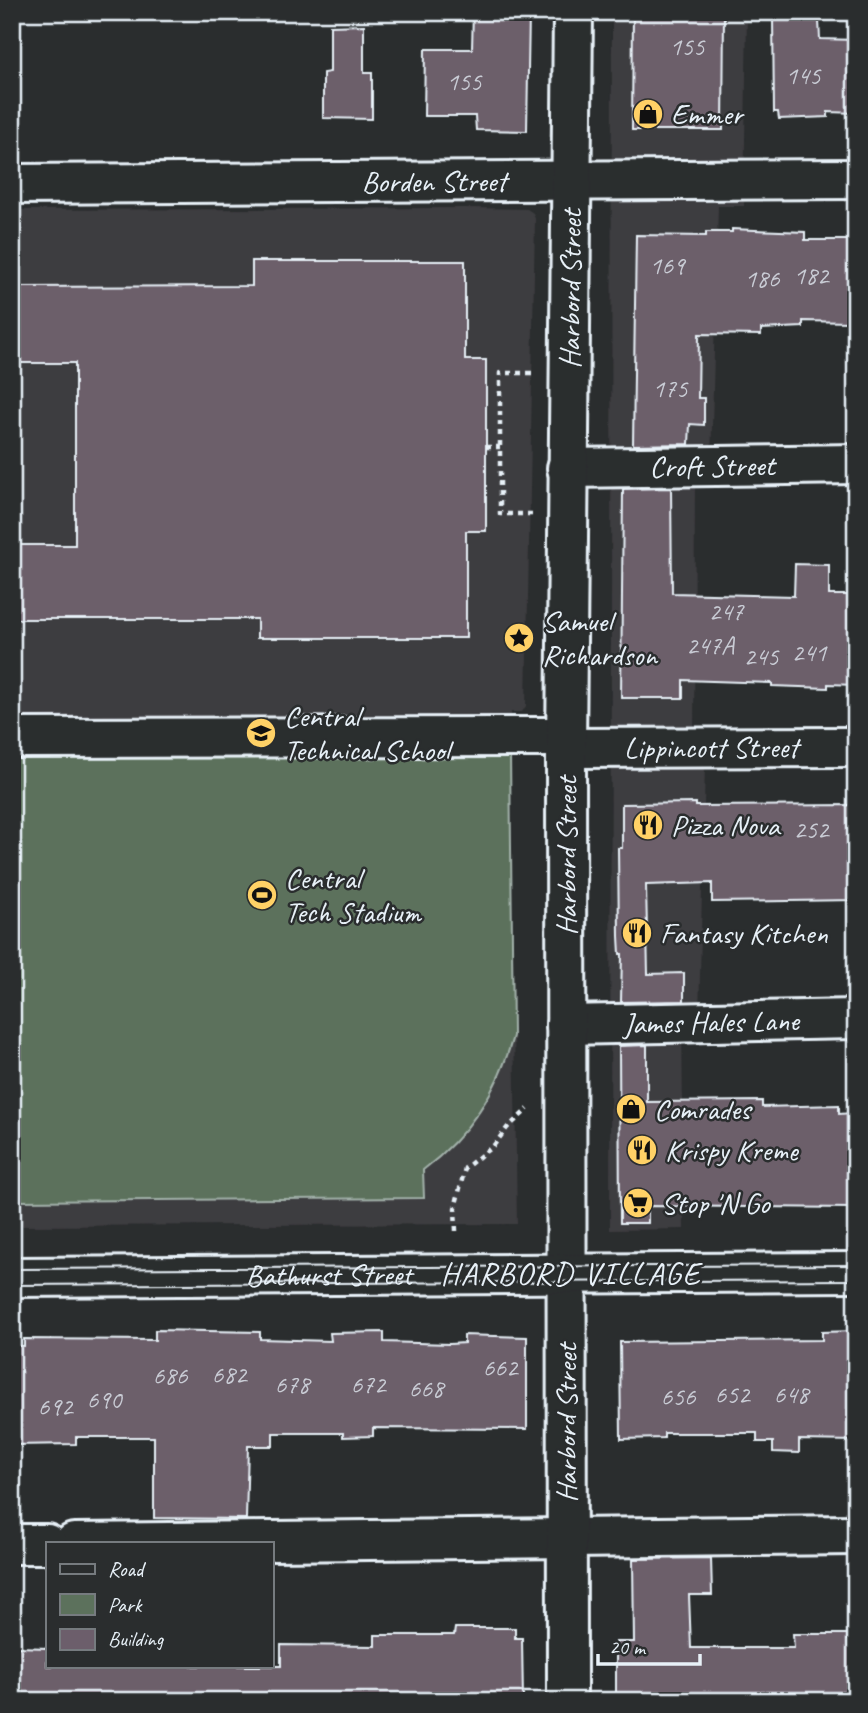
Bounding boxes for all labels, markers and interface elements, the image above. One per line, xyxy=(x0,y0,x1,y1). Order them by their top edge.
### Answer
house number: 155 xyxy=(669,30,706,63)
house number: 145 xyxy=(785,59,822,92)
house number: 155 xyxy=(446,65,483,98)
place label: Emmer xyxy=(671,95,745,133)
shop icon: Emmer xyxy=(631,97,665,131)
street label: Borden Street xyxy=(362,162,511,201)
street label: Harbord Street xyxy=(551,206,590,369)
house number: 169 xyxy=(649,249,687,282)
house number: 182 xyxy=(793,259,831,292)
house number: 186 xyxy=(744,262,781,295)
house number: 175 xyxy=(652,372,689,405)
street label: Croft Street xyxy=(649,446,778,486)
house number: 247 xyxy=(708,595,745,628)
place label: Samuel Richardson xyxy=(542,602,658,674)
place icon: Samuel Richardson xyxy=(502,621,536,655)
house number: 247A xyxy=(686,629,736,662)
house number: 241 xyxy=(791,636,828,669)
house number: 245 xyxy=(743,640,780,673)
place label: Central Technical School xyxy=(284,697,454,769)
school or university icon: Central Technical School xyxy=(244,716,278,750)
street label: Lippincott Street xyxy=(624,728,802,767)
street label: Harbord Street xyxy=(547,773,585,936)
place label: Pizza Nova xyxy=(671,806,782,844)
restaurant icon: Pizza Nova xyxy=(631,808,665,842)
house number: 252 xyxy=(793,813,831,846)
place label: Central Tech Stadium xyxy=(285,859,422,931)
sports icon: Central Tech Stadium xyxy=(245,878,279,912)
place label: Fantasy Kitchen xyxy=(660,914,828,952)
restaurant icon: Fantasy Kitchen xyxy=(620,916,654,950)
street label: James Hales Lane xyxy=(621,1001,801,1043)
place label: Comrades xyxy=(654,1090,753,1128)
shop icon: Comrades xyxy=(614,1092,648,1126)
place label: Krispy Kreme xyxy=(665,1131,800,1169)
restaurant icon: Krispy Kreme xyxy=(625,1133,659,1167)
place label: Stop 'N Go xyxy=(661,1184,771,1222)
supermarket icon: Stop 'N Go xyxy=(621,1186,655,1220)
district label: HARBORD VILLAGE xyxy=(441,1253,704,1294)
street label: Bathurst Street xyxy=(246,1256,415,1295)
street label: Harbord Street xyxy=(547,1340,585,1503)
house number: 662 xyxy=(482,1351,520,1384)
house number: 682 xyxy=(211,1358,249,1391)
house number: 686 xyxy=(152,1359,189,1392)
house number: 678 xyxy=(274,1368,312,1401)
house number: 672 xyxy=(350,1368,388,1401)
house number: 668 xyxy=(408,1372,446,1405)
house number: 652 xyxy=(714,1378,752,1411)
house number: 648 xyxy=(773,1378,811,1411)
house number: 656 xyxy=(660,1380,697,1413)
house number: 690 xyxy=(86,1383,124,1416)
house number: 692 xyxy=(37,1390,75,1423)
legend xyxy=(46,1542,273,1668)
text: Road xyxy=(108,1556,147,1582)
text: Park xyxy=(108,1592,143,1618)
scale bar xyxy=(598,1622,700,1666)
text: Building xyxy=(108,1626,165,1652)
text: 20 m xyxy=(609,1634,647,1660)

